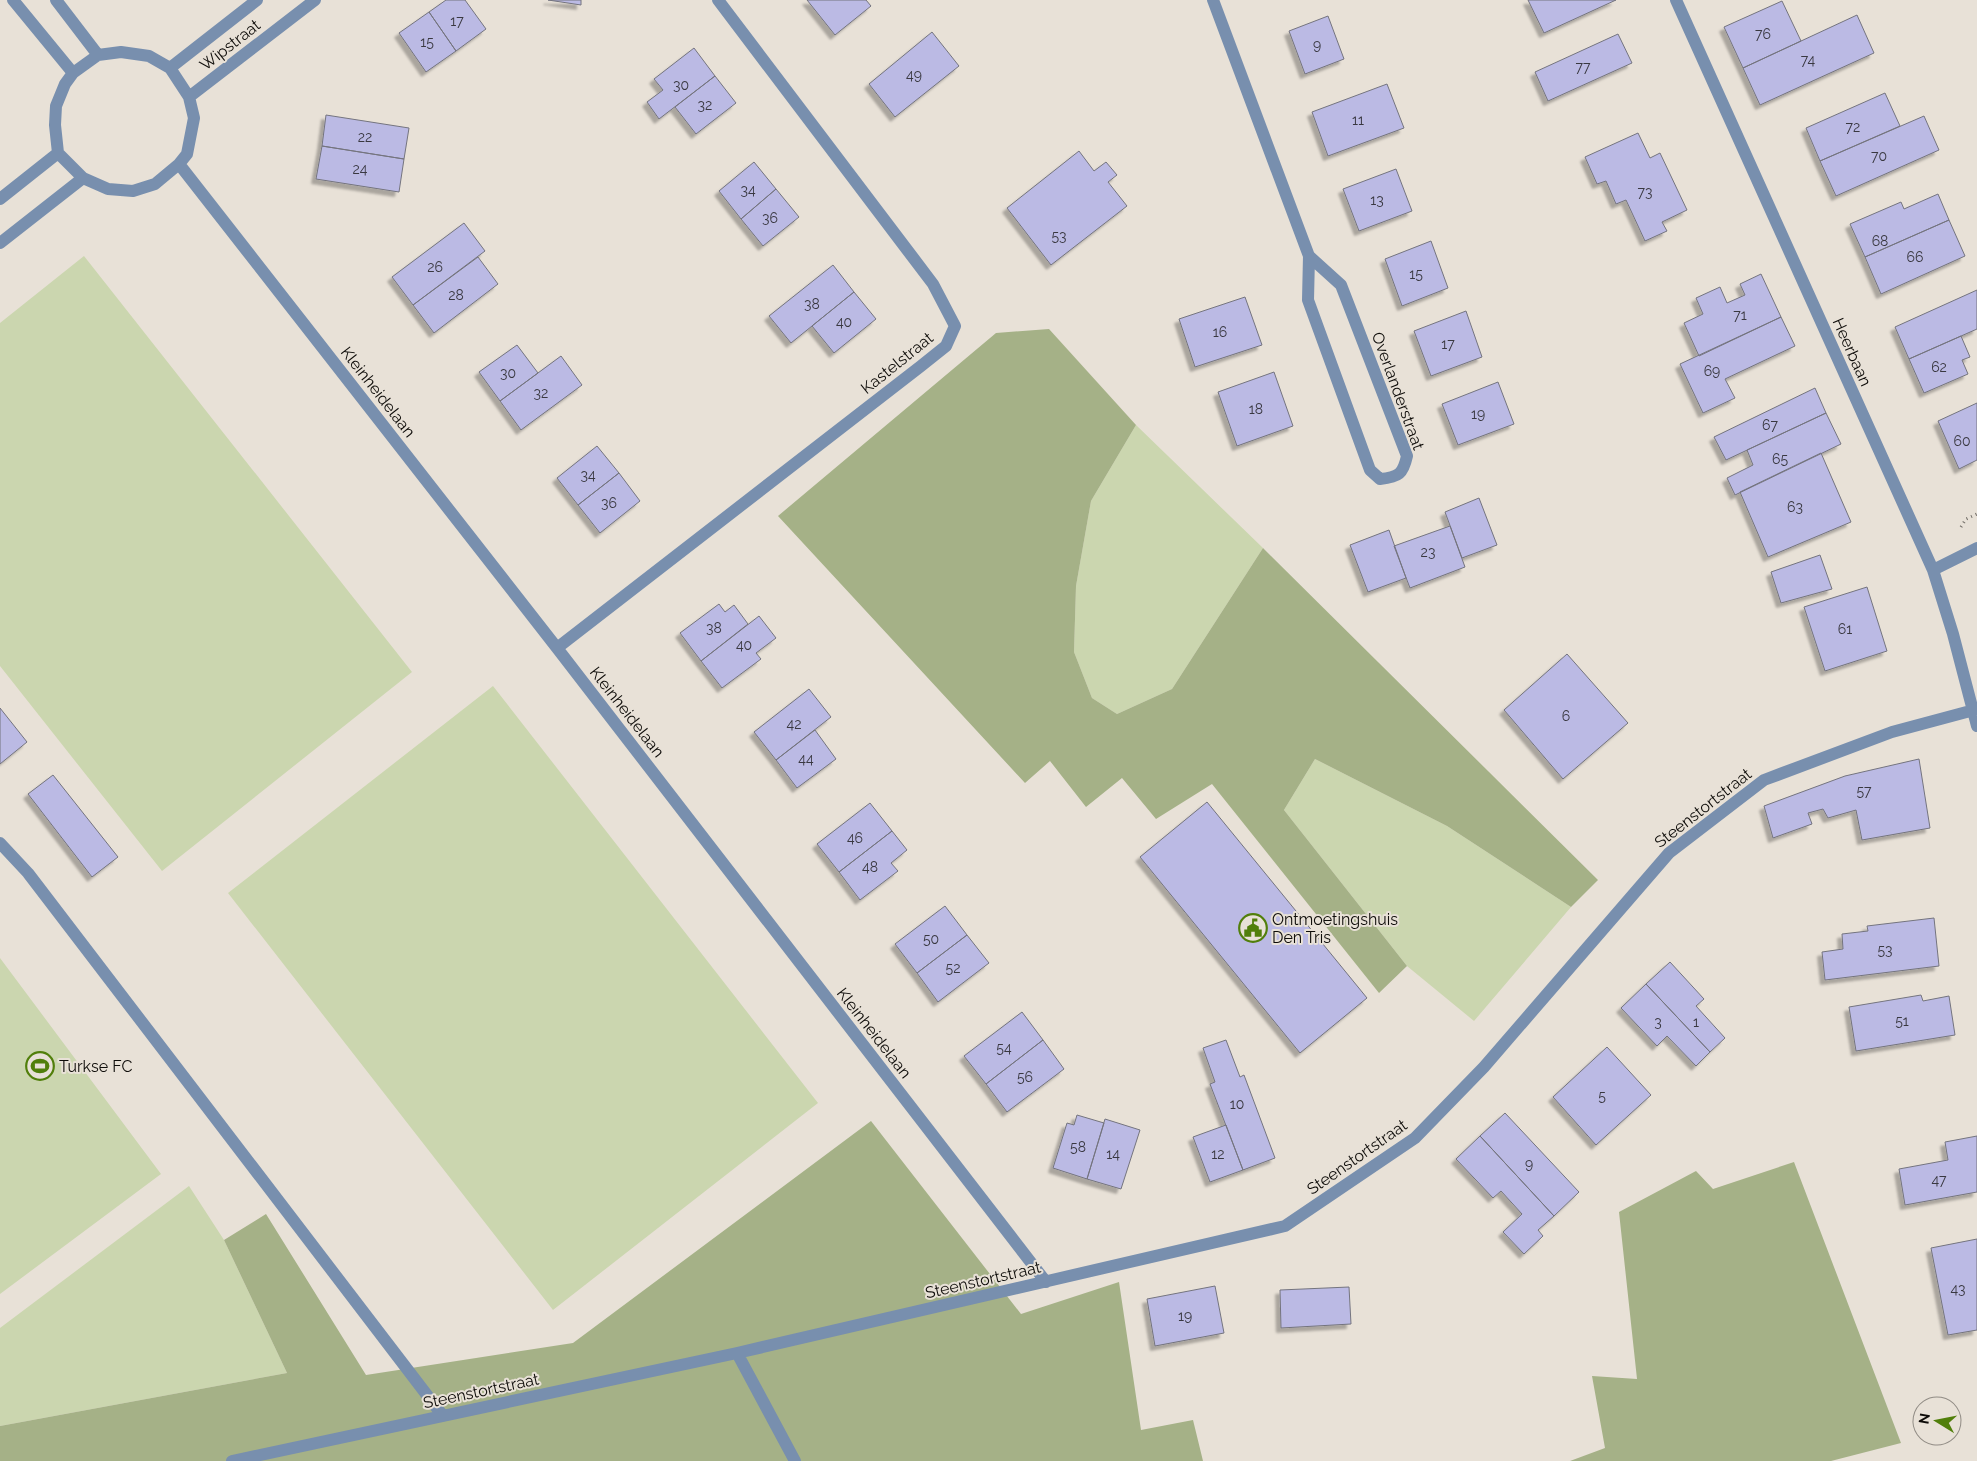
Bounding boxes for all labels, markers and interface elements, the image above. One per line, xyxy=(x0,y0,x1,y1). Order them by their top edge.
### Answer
house number: 17 xyxy=(450,13,464,29)
street label: Wipstraat xyxy=(196,15,265,75)
house number: 76 xyxy=(1755,26,1771,42)
house number: 15 xyxy=(420,34,434,50)
house number: 9 xyxy=(1313,37,1321,53)
house number: 74 xyxy=(1801,52,1816,68)
house number: 77 xyxy=(1576,59,1591,75)
house number: 49 xyxy=(906,67,922,83)
house number: 30 xyxy=(673,77,689,93)
house number: 32 xyxy=(698,97,712,113)
house number: 11 xyxy=(1352,112,1364,128)
house number: 72 xyxy=(1846,119,1860,135)
house number: 22 xyxy=(358,129,372,145)
house number: 70 xyxy=(1871,148,1887,164)
house number: 24 xyxy=(353,161,368,177)
house number: 34 xyxy=(740,182,756,198)
house number: 73 xyxy=(1638,184,1652,200)
house number: 13 xyxy=(1370,192,1384,208)
house number: 36 xyxy=(762,210,778,226)
house number: 53 xyxy=(1051,228,1067,244)
house number: 68 xyxy=(1872,233,1888,249)
house number: 66 xyxy=(1907,249,1923,265)
house number: 26 xyxy=(427,259,443,275)
house number: 15 xyxy=(1409,266,1423,282)
house number: 28 xyxy=(448,287,464,303)
house number: 38 xyxy=(804,296,820,312)
house number: 71 xyxy=(1733,307,1747,323)
house number: 40 xyxy=(836,314,852,330)
street label: Heerbaan xyxy=(1829,315,1875,389)
house number: 16 xyxy=(1213,324,1227,340)
street label: Kastelstraat xyxy=(857,328,937,398)
street label: Overlanderstraat xyxy=(1368,329,1428,453)
house number: 17 xyxy=(1441,336,1455,352)
street label: Kleinheidelaan xyxy=(337,343,419,441)
house number: 62 xyxy=(1931,359,1947,375)
house number: 69 xyxy=(1704,363,1720,379)
house number: 30 xyxy=(500,365,516,381)
house number: 32 xyxy=(534,385,548,401)
house number: 18 xyxy=(1249,401,1263,417)
house number: 19 xyxy=(1471,406,1485,422)
house number: 67 xyxy=(1762,417,1778,433)
house number: 60 xyxy=(1953,433,1971,449)
house number: 65 xyxy=(1772,451,1788,467)
house number: 34 xyxy=(580,467,596,483)
house number: 36 xyxy=(601,495,617,511)
house number: 63 xyxy=(1787,499,1803,515)
house number: 23 xyxy=(1421,544,1435,560)
house number: 38 xyxy=(706,620,722,636)
house number: 61 xyxy=(1838,621,1852,637)
house number: 40 xyxy=(736,637,752,653)
street label: Kleinheidelaan xyxy=(586,663,668,761)
house number: 6 xyxy=(1562,708,1570,724)
house number: 42 xyxy=(787,716,801,732)
house number: 44 xyxy=(798,751,814,767)
street label: Steenstortstraat xyxy=(1651,764,1756,852)
house number: 57 xyxy=(1856,783,1872,799)
house number: 46 xyxy=(847,830,863,846)
house number: 48 xyxy=(862,859,878,875)
place label: Ontmoetingshuis Den Tris xyxy=(1272,910,1398,947)
public building icon: Ontmoetingshuis Den Tris xyxy=(1238,913,1268,943)
house number: 50 xyxy=(923,931,939,947)
house number: 53 xyxy=(1877,942,1893,958)
house number: 52 xyxy=(946,960,960,976)
street label: Kleinheidelaan xyxy=(833,984,915,1082)
house number: 51 xyxy=(1895,1013,1909,1029)
house number: 3 xyxy=(1654,1014,1662,1030)
house number: 1 xyxy=(1693,1014,1699,1030)
house number: 54 xyxy=(996,1040,1012,1056)
sports icon: Turkse FC xyxy=(25,1051,55,1081)
place label: Turkse FC xyxy=(59,1057,132,1076)
house number: 56 xyxy=(1017,1069,1033,1085)
house number: 5 xyxy=(1598,1088,1606,1104)
house number: 10 xyxy=(1230,1096,1244,1112)
street label: Steenstortstraat xyxy=(1303,1115,1411,1199)
house number: 58 xyxy=(1070,1139,1086,1155)
house number: 14 xyxy=(1106,1146,1120,1162)
house number: 12 xyxy=(1211,1146,1225,1162)
house number: 9 xyxy=(1525,1156,1533,1172)
house number: 47 xyxy=(1931,1172,1947,1188)
street label: Steenstortstraat xyxy=(923,1257,1043,1303)
house number: 43 xyxy=(1950,1281,1966,1297)
house number: 19 xyxy=(1178,1308,1192,1324)
street label: Steenstortstraat xyxy=(421,1369,541,1413)
north arrow xyxy=(1912,1396,1962,1446)
text: N xyxy=(1915,1412,1933,1425)

